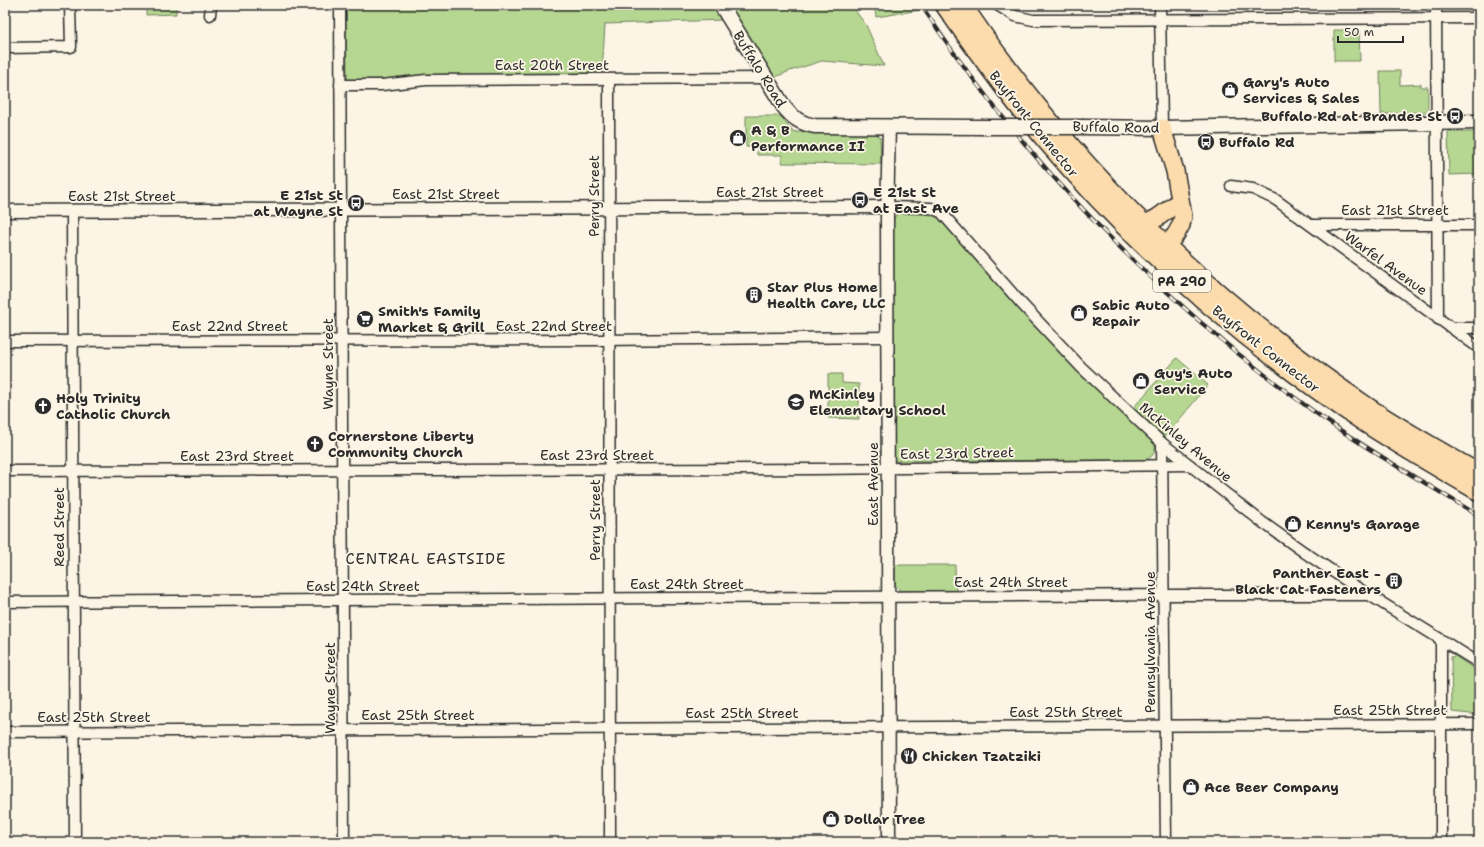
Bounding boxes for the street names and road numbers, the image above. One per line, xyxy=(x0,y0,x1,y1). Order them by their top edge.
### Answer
street label: Buffalo Road xyxy=(729,27,791,111)
street label: East 20th Street xyxy=(495,56,609,74)
street label: Bayfront Connector xyxy=(985,67,1083,181)
street label: Buffalo Road xyxy=(1072,117,1160,137)
street label: Perry Street xyxy=(585,155,603,237)
street label: East 21st Street xyxy=(716,183,824,201)
street label: East 21st Street xyxy=(392,185,500,203)
street label: East 21st Street xyxy=(68,187,176,205)
street label: East 21st Street xyxy=(1341,201,1449,219)
street label: Warfel Avenue xyxy=(1341,227,1431,299)
road number: PA 290 xyxy=(1153,270,1211,292)
street label: Bayfront Connector xyxy=(1208,301,1324,397)
street label: East 22nd Street xyxy=(172,317,288,335)
street label: East 22nd Street xyxy=(496,317,612,335)
street label: Wayne Street xyxy=(319,318,337,410)
street label: McKinley Avenue xyxy=(1136,398,1236,486)
street label: East Avenue xyxy=(864,442,882,526)
street label: East 23rd Street xyxy=(900,443,1014,463)
street label: East 23rd Street xyxy=(540,446,654,464)
street label: East 23rd Street xyxy=(180,447,294,465)
street label: Perry Street xyxy=(586,479,604,561)
street label: Reed Street xyxy=(50,487,68,567)
street label: Pennsylvania Avenue xyxy=(1141,571,1159,713)
street label: East 24th Street xyxy=(954,573,1068,591)
street label: East 24th Street xyxy=(630,575,744,593)
street label: East 24th Street xyxy=(306,577,420,595)
street label: Wayne Street xyxy=(321,642,339,734)
street label: East 25th Street xyxy=(1333,701,1447,719)
street label: East 25th Street xyxy=(1009,703,1123,721)
street label: East 25th Street xyxy=(685,704,799,722)
street label: East 25th Street xyxy=(361,706,475,724)
street label: East 25th Street xyxy=(37,708,151,726)

